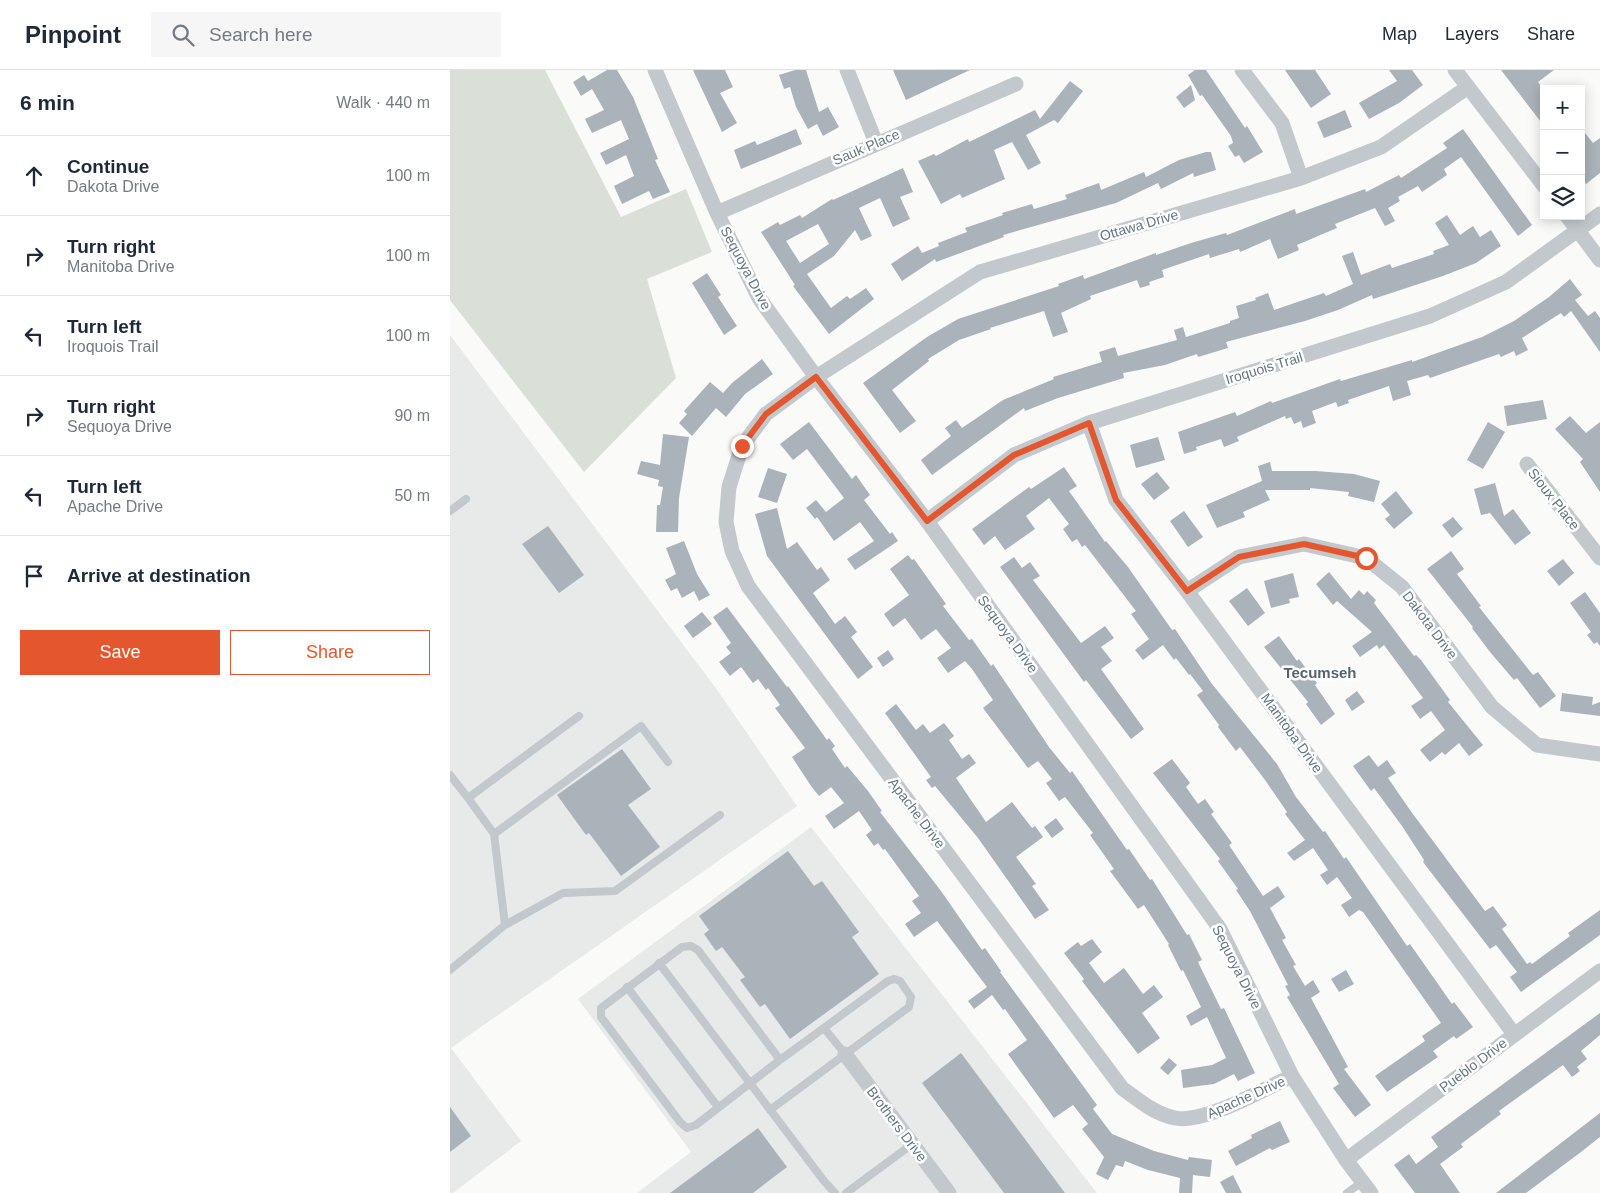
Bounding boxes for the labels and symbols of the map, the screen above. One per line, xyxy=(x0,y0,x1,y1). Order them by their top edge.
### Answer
street label: Sauk Place xyxy=(830,126,902,168)
street label: Ottawa Drive xyxy=(1098,206,1180,244)
street label: Sequoya Drive xyxy=(717,224,775,312)
street label: Iroquois Trail xyxy=(1223,349,1305,387)
route end xyxy=(731,435,754,458)
street label: Sioux Place xyxy=(1525,465,1583,533)
route start xyxy=(1355,547,1378,570)
street label: Dakota Drive xyxy=(1399,588,1461,662)
street label: Sequoya Drive xyxy=(975,592,1042,676)
district label: Tecumseh xyxy=(1283,664,1357,681)
street label: Manitoba Drive xyxy=(1258,690,1326,776)
street label: Apache Drive xyxy=(885,775,949,852)
street label: Sequoya Drive xyxy=(1209,922,1265,1012)
street label: Pueblo Drive xyxy=(1436,1034,1510,1096)
street label: Apache Drive xyxy=(1204,1073,1288,1121)
street label: Brothers Drive xyxy=(864,1083,930,1165)

